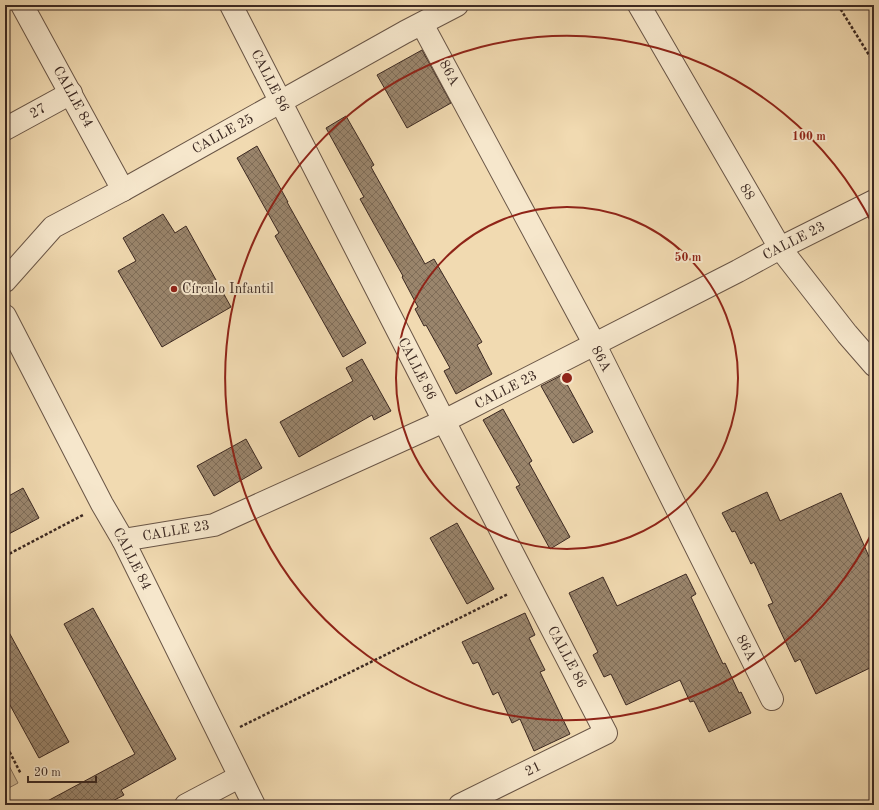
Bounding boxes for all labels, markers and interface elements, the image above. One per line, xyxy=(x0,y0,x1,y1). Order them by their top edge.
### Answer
street label: CALLE 86 xyxy=(248,48,292,114)
street label: 86A xyxy=(436,58,462,88)
street label: CALLE 84 xyxy=(50,64,96,130)
street label: 27 xyxy=(28,101,48,121)
street label: CALLE 25 xyxy=(190,111,256,157)
text: 100 m xyxy=(792,131,826,143)
street label: 88 xyxy=(737,181,757,203)
street label: CALLE 23 xyxy=(761,219,827,263)
text: 50 m xyxy=(675,251,702,264)
place label: Círculo Infantil xyxy=(182,282,274,296)
marker: Círculo Infantil xyxy=(169,284,179,294)
street label: CALLE 86 xyxy=(395,336,439,402)
street label: 86A xyxy=(589,344,613,374)
street label: CALLE 23 xyxy=(473,368,539,412)
centre of rings xyxy=(560,371,574,385)
street label: CALLE 23 xyxy=(141,518,211,544)
street label: CALLE 84 xyxy=(110,526,154,592)
street label: CALLE 86 xyxy=(545,624,589,690)
street label: 86A xyxy=(734,633,758,663)
scale bar xyxy=(28,758,96,784)
street label: 21 xyxy=(523,759,543,779)
text: 20 m xyxy=(34,767,61,779)

